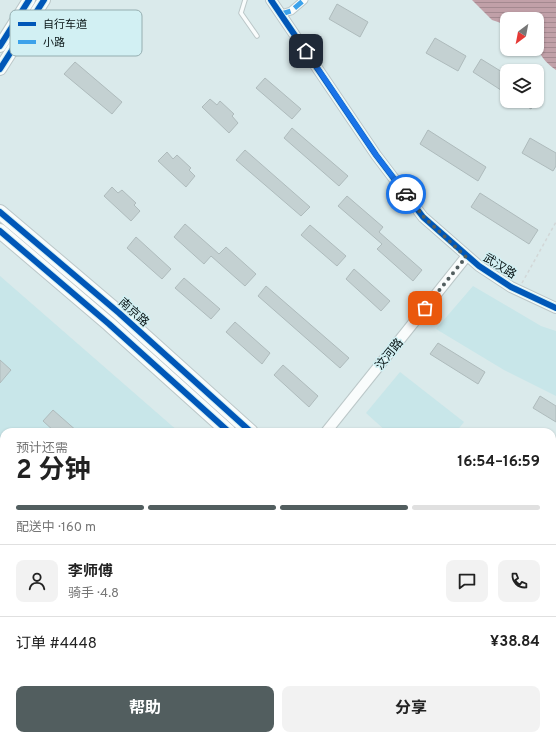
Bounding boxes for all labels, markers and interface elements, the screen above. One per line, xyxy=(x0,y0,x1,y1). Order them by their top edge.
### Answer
legend xyxy=(10,10,142,56)
north arrow xyxy=(500,12,544,56)
map controls xyxy=(500,12,544,108)
text: 自行车道 xyxy=(43,18,87,32)
pin xyxy=(289,34,323,68)
text: 小路 xyxy=(43,36,65,50)
icon: home xyxy=(295,40,317,62)
button: layers xyxy=(500,64,544,108)
courier xyxy=(386,174,426,214)
icon: car xyxy=(395,183,417,205)
street label: 武汉路 xyxy=(480,251,519,283)
pin xyxy=(408,291,442,325)
street label: 南京路 xyxy=(115,295,152,331)
icon: bag xyxy=(414,297,436,319)
street label: 汶河路 xyxy=(372,336,407,374)
text: 预计还需 xyxy=(16,441,68,457)
text: 16:54–16:59 xyxy=(457,453,540,472)
text: 2 分钟 xyxy=(16,455,90,488)
text: 配送中 · 160 m xyxy=(16,520,96,536)
button: person xyxy=(16,560,58,602)
button: chat xyxy=(446,560,488,602)
button: phone xyxy=(498,560,540,602)
text: 李师傅 xyxy=(68,563,113,582)
text: 骑手 · 4.8 xyxy=(68,586,119,602)
text: ¥38.84 xyxy=(490,633,540,652)
text: 订单 #4448 xyxy=(16,635,97,654)
button: 帮助 xyxy=(16,686,274,732)
button: 分享 xyxy=(282,686,540,732)

